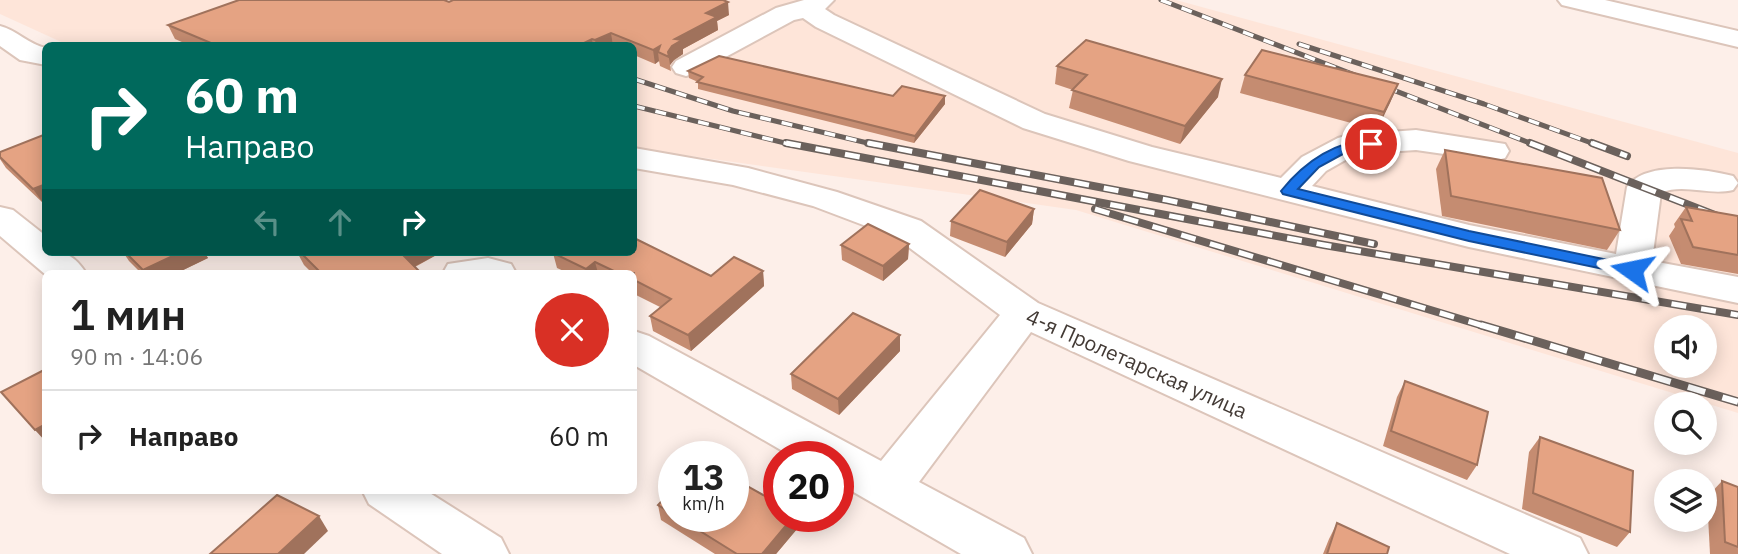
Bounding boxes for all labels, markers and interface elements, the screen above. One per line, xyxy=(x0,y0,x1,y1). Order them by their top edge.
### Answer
text: 60 m xyxy=(185,63,299,126)
icon: right xyxy=(70,70,161,161)
pin xyxy=(1341,114,1401,174)
text: Направо xyxy=(185,125,314,167)
icon: arrive xyxy=(1352,125,1390,163)
icon: left xyxy=(248,203,286,241)
icon: ahead xyxy=(321,203,359,241)
icon: right xyxy=(394,203,432,241)
position arrow xyxy=(1595,233,1669,307)
text: 1 мин xyxy=(70,287,186,342)
button: close xyxy=(535,293,609,367)
street label: 4-я Пролетарская улица xyxy=(1022,302,1252,424)
map controls xyxy=(1654,315,1717,532)
button: sound xyxy=(1654,315,1717,378)
text: 90 m · 14:06 xyxy=(70,341,203,371)
button: search xyxy=(1654,392,1717,455)
icon: right xyxy=(70,417,108,455)
text: Направо xyxy=(129,419,238,453)
text: 60 m xyxy=(549,419,609,453)
speed limit sign: 20 xyxy=(763,441,854,532)
text: 13 xyxy=(682,454,725,500)
button: layers xyxy=(1654,469,1717,532)
text: km/h xyxy=(682,492,725,515)

